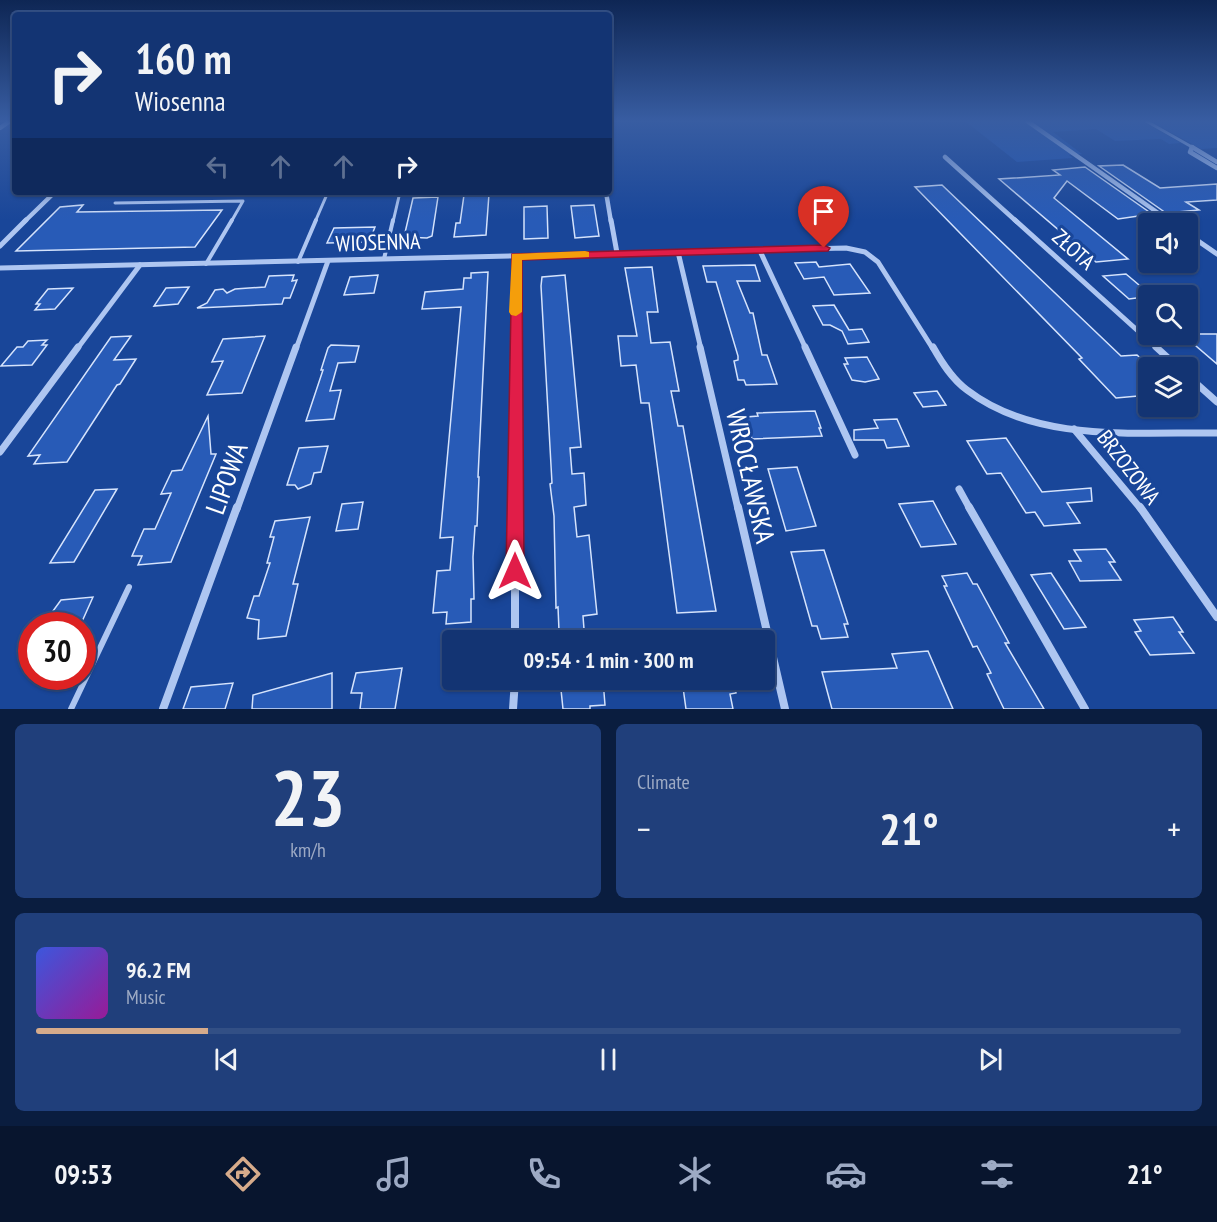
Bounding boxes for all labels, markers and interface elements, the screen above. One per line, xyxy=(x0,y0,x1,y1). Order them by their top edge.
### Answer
text: 160 m xyxy=(135,31,232,86)
icon: right xyxy=(36,36,114,114)
text: Wiosenna xyxy=(135,84,225,118)
icon: left xyxy=(201,150,234,183)
icon: ahead xyxy=(264,150,297,183)
icon: ahead xyxy=(327,150,360,183)
icon: right xyxy=(390,150,423,183)
pin xyxy=(798,186,849,248)
icon: arrive xyxy=(807,195,840,228)
map controls xyxy=(1138,213,1198,417)
button: sound xyxy=(1138,213,1198,273)
street label: ZŁOTA xyxy=(1047,223,1102,276)
street label: WIOSENNA xyxy=(335,227,422,257)
button: search xyxy=(1138,285,1198,345)
button: layers xyxy=(1138,357,1198,417)
street label: WROCŁAWSKA xyxy=(719,406,783,546)
street label: BRZOZOWA xyxy=(1091,424,1167,510)
street label: LIPOWA xyxy=(197,437,255,519)
position arrow xyxy=(483,539,547,603)
speed limit sign: 30 xyxy=(18,612,96,690)
text: 09:54 · 1 min · 300 m xyxy=(523,646,694,674)
text: 23 xyxy=(271,747,345,848)
text: Climate xyxy=(637,769,690,795)
text: 21° xyxy=(879,799,939,857)
text: − xyxy=(637,807,651,850)
text: + xyxy=(1167,807,1181,850)
text: km/h xyxy=(290,837,326,863)
text: 96.2 FM xyxy=(126,956,191,984)
text: Music xyxy=(126,984,166,1010)
icon: previous xyxy=(210,1043,243,1076)
icon: pause xyxy=(592,1043,625,1076)
icon: next xyxy=(974,1043,1007,1076)
icon: directions xyxy=(222,1153,264,1195)
icon: music xyxy=(373,1153,415,1195)
icon: phone xyxy=(523,1153,565,1195)
icon: climate xyxy=(674,1153,716,1195)
icon: car xyxy=(825,1153,867,1195)
icon: filters xyxy=(976,1153,1018,1195)
text: 09:53 xyxy=(54,1157,113,1191)
text: 21° xyxy=(1127,1157,1162,1191)

